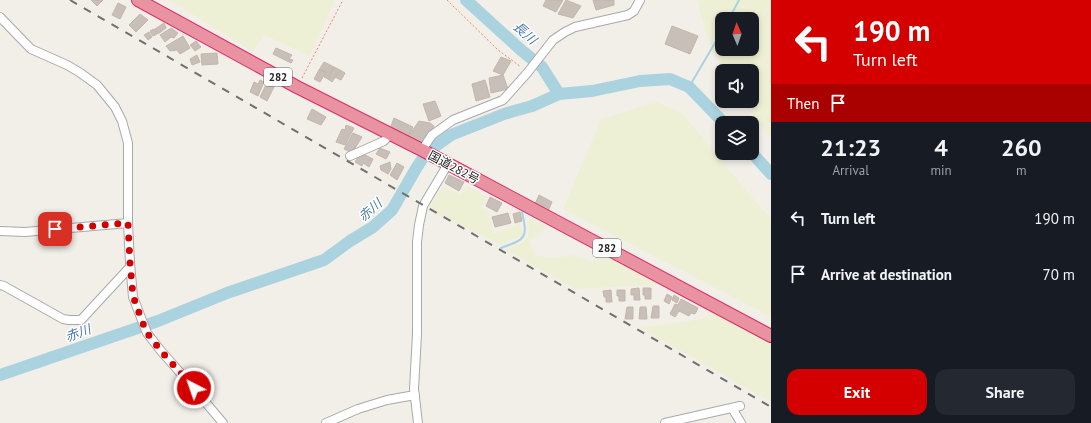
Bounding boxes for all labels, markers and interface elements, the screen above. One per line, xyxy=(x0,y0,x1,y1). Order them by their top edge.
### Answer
north arrow xyxy=(715,12,759,56)
map controls xyxy=(715,12,759,160)
text: 190 m xyxy=(853,12,930,49)
icon: left xyxy=(787,16,839,68)
water label: 長川 xyxy=(510,18,542,49)
text: Turn left xyxy=(853,48,918,71)
button: sound xyxy=(715,64,759,108)
road number: 282 xyxy=(264,68,292,86)
icon: arrive xyxy=(827,92,849,114)
text: Then xyxy=(787,94,819,113)
button: layers xyxy=(715,116,759,160)
text: 21:23 xyxy=(820,132,881,163)
text: 4 xyxy=(934,132,948,163)
text: 260 xyxy=(1001,132,1042,163)
street label: 国道282号 xyxy=(426,147,482,187)
text: Arrival xyxy=(833,162,869,179)
text: min xyxy=(930,162,952,179)
text: m xyxy=(1016,162,1027,179)
water label: 赤川 xyxy=(355,194,387,225)
icon: left xyxy=(787,207,809,229)
text: Turn left xyxy=(821,209,875,228)
text: 190 m xyxy=(1034,209,1075,228)
pin xyxy=(38,212,72,246)
icon: arrive xyxy=(44,218,66,240)
road number: 282 xyxy=(593,239,621,257)
icon: arrive xyxy=(787,263,809,285)
text: Arrive at destination xyxy=(821,265,952,284)
text: 70 m xyxy=(1042,265,1075,284)
water label: 赤川 xyxy=(63,320,95,345)
position arrow xyxy=(173,367,215,409)
button: Exit xyxy=(787,369,927,415)
button: Share xyxy=(935,369,1075,415)

